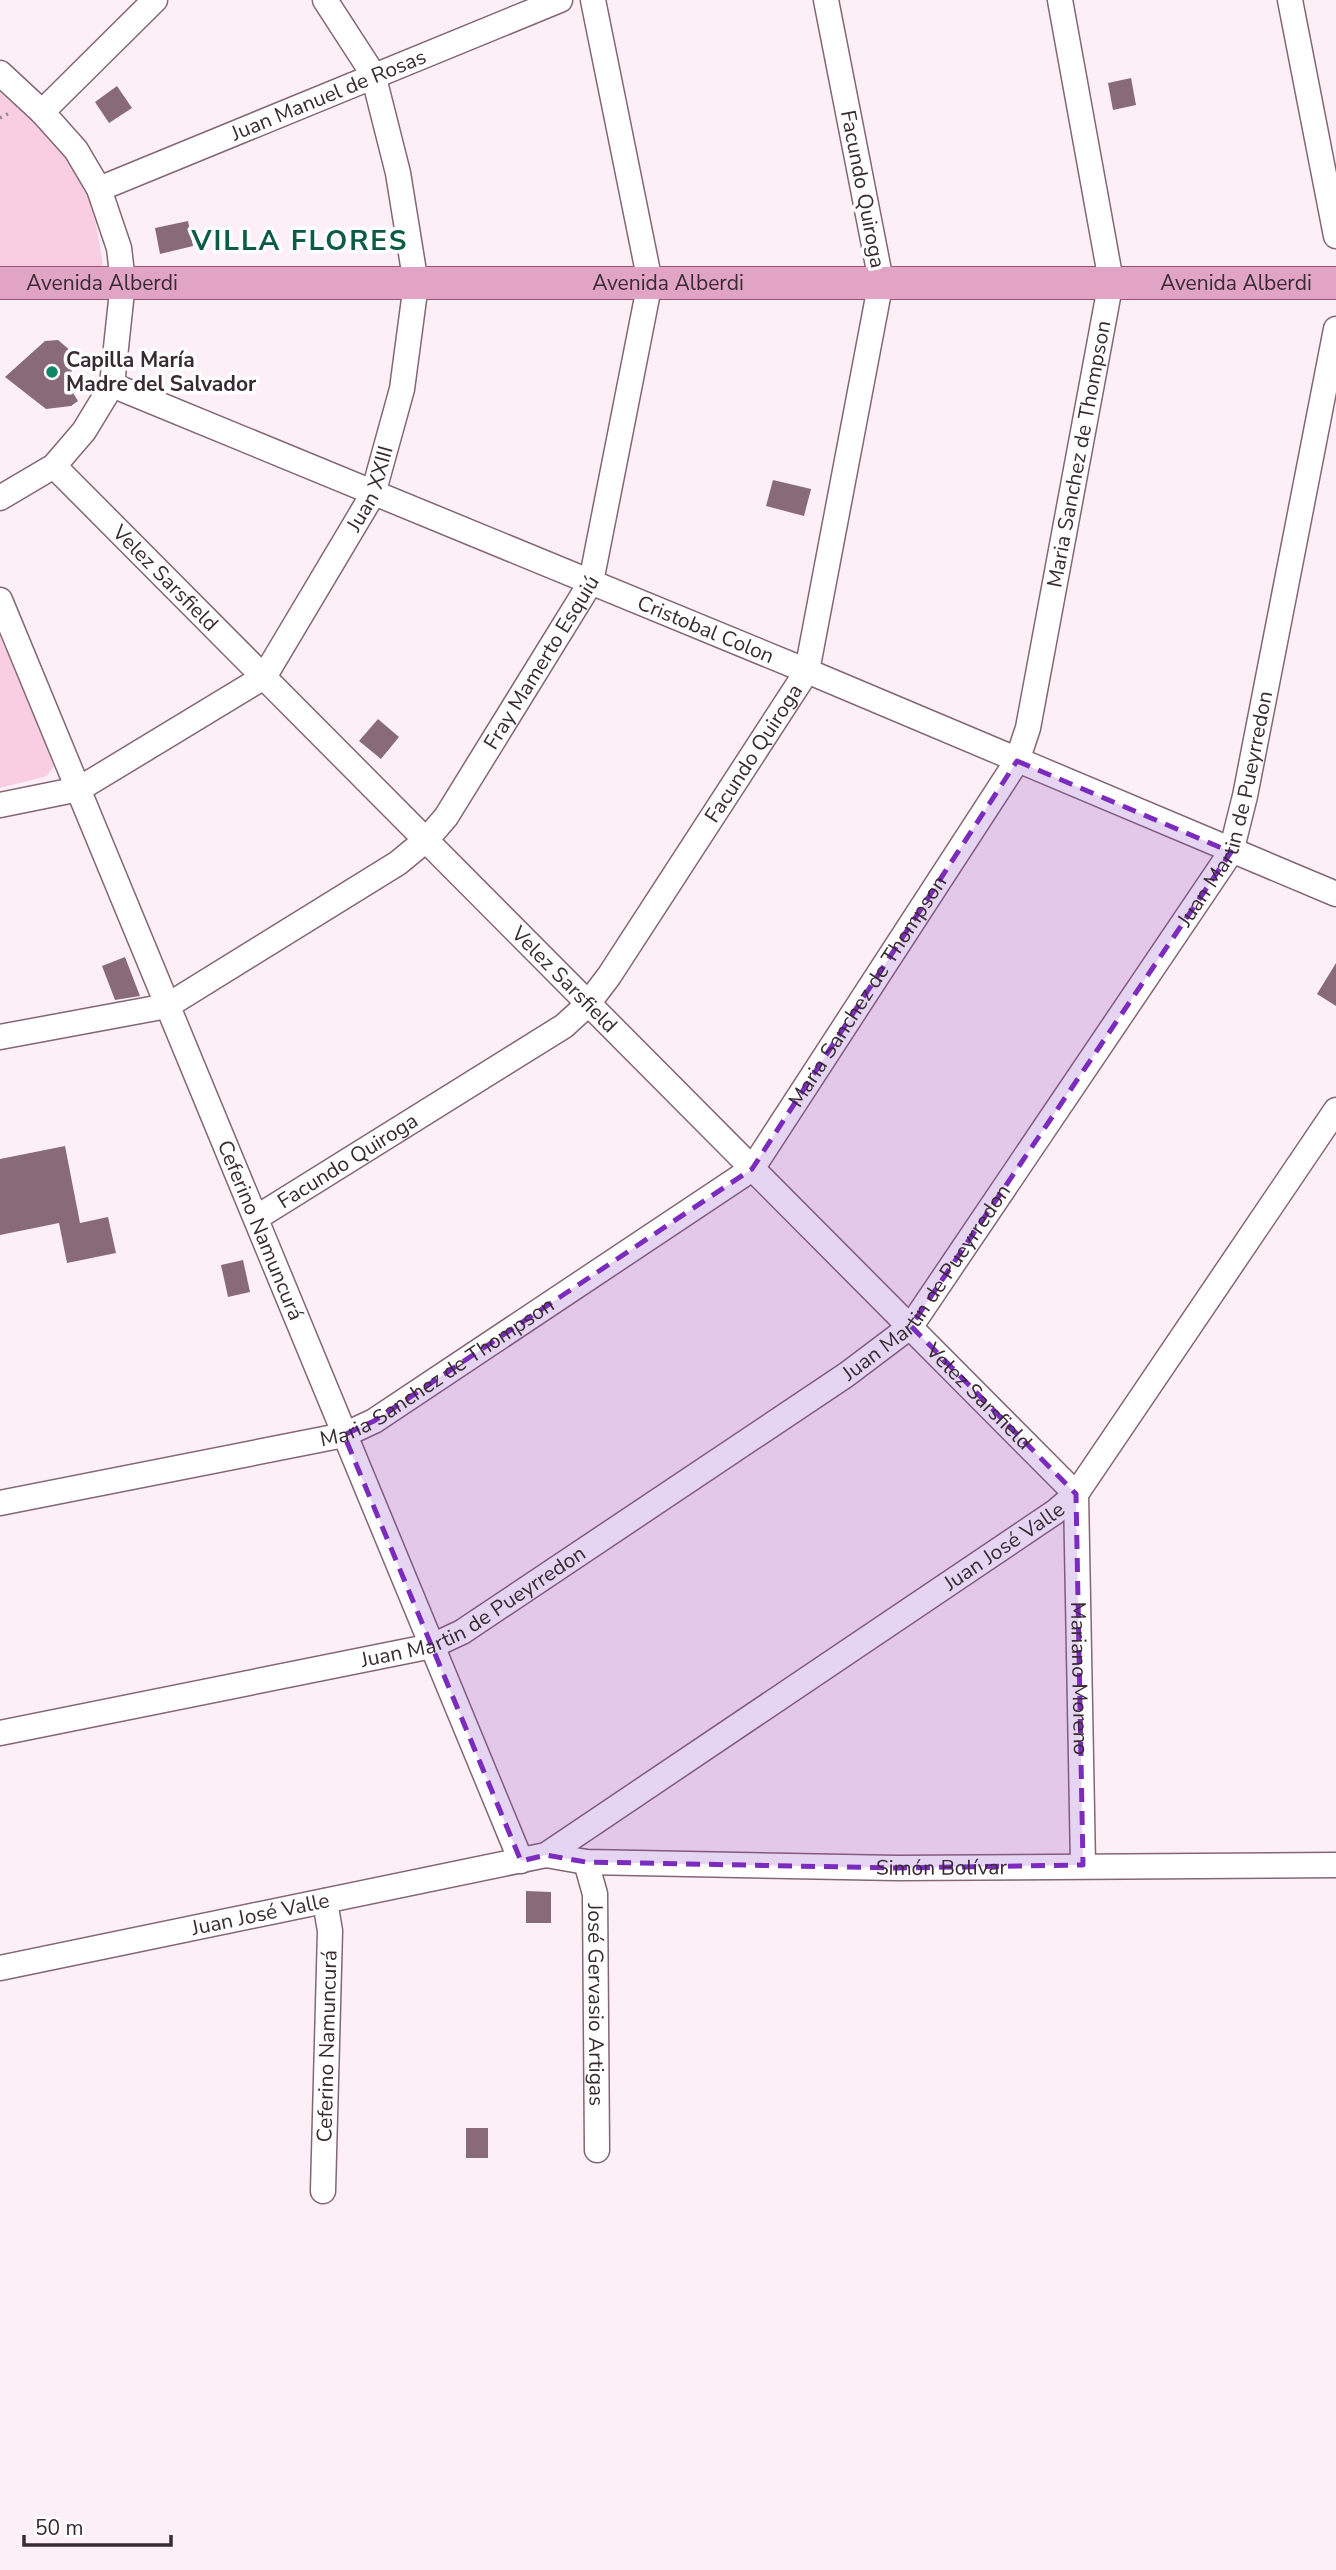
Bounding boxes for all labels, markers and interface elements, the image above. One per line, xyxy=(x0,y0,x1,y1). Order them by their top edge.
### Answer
street label: Juan Manuel de Rosas xyxy=(226,42,430,148)
street label: Facundo Quiroga xyxy=(834,108,892,270)
district label: VILLA FLORES xyxy=(191,222,408,260)
street label: Avenida Alberdi xyxy=(26,269,178,297)
street label: Avenida Alberdi xyxy=(592,269,744,297)
street label: Avenida Alberdi xyxy=(1160,269,1312,297)
street label: Maria Sanchez de Thompson xyxy=(1040,318,1117,590)
place label: Capilla María Madre del Salvador xyxy=(66,346,257,398)
marker: Capilla María Madre del Salvador xyxy=(44,364,60,380)
street label: Juan XXIII xyxy=(339,443,400,537)
street label: Velez Sarsfield xyxy=(105,518,225,637)
street label: Fray Mamerto Esquiú xyxy=(477,570,606,755)
street label: Cristobal Colon xyxy=(633,589,778,670)
street label: Facundo Quiroga xyxy=(698,678,809,828)
street label: Juan Martin de Pueyrredon xyxy=(1170,688,1279,933)
street label: Maria Sanchez de Thompson xyxy=(782,870,953,1113)
street label: Velez Sarsfield xyxy=(505,919,624,1039)
street label: Facundo Quiroga xyxy=(272,1107,423,1215)
street label: Ceferino Namuncurá xyxy=(211,1136,310,1325)
street label: Juan Martin de Pueyrredon xyxy=(836,1179,1017,1388)
street label: Maria Sanchez de Thompson xyxy=(318,1291,560,1453)
street label: Velez Sarsfield xyxy=(919,1336,1038,1456)
street label: Juan José Valle xyxy=(937,1496,1071,1598)
street label: Juan Martin de Pueyrredon xyxy=(357,1539,591,1674)
street label: Mariano Moreno xyxy=(1064,1601,1095,1755)
street label: Simón Bolívar xyxy=(876,1853,1007,1882)
street label: Juan José Valle xyxy=(188,1886,332,1942)
street label: José Gervasio Artigas xyxy=(581,1902,611,2106)
street label: Ceferino Namuncurá xyxy=(310,1950,343,2143)
scale bar xyxy=(24,2504,172,2548)
text: 50 m xyxy=(35,2514,84,2542)

